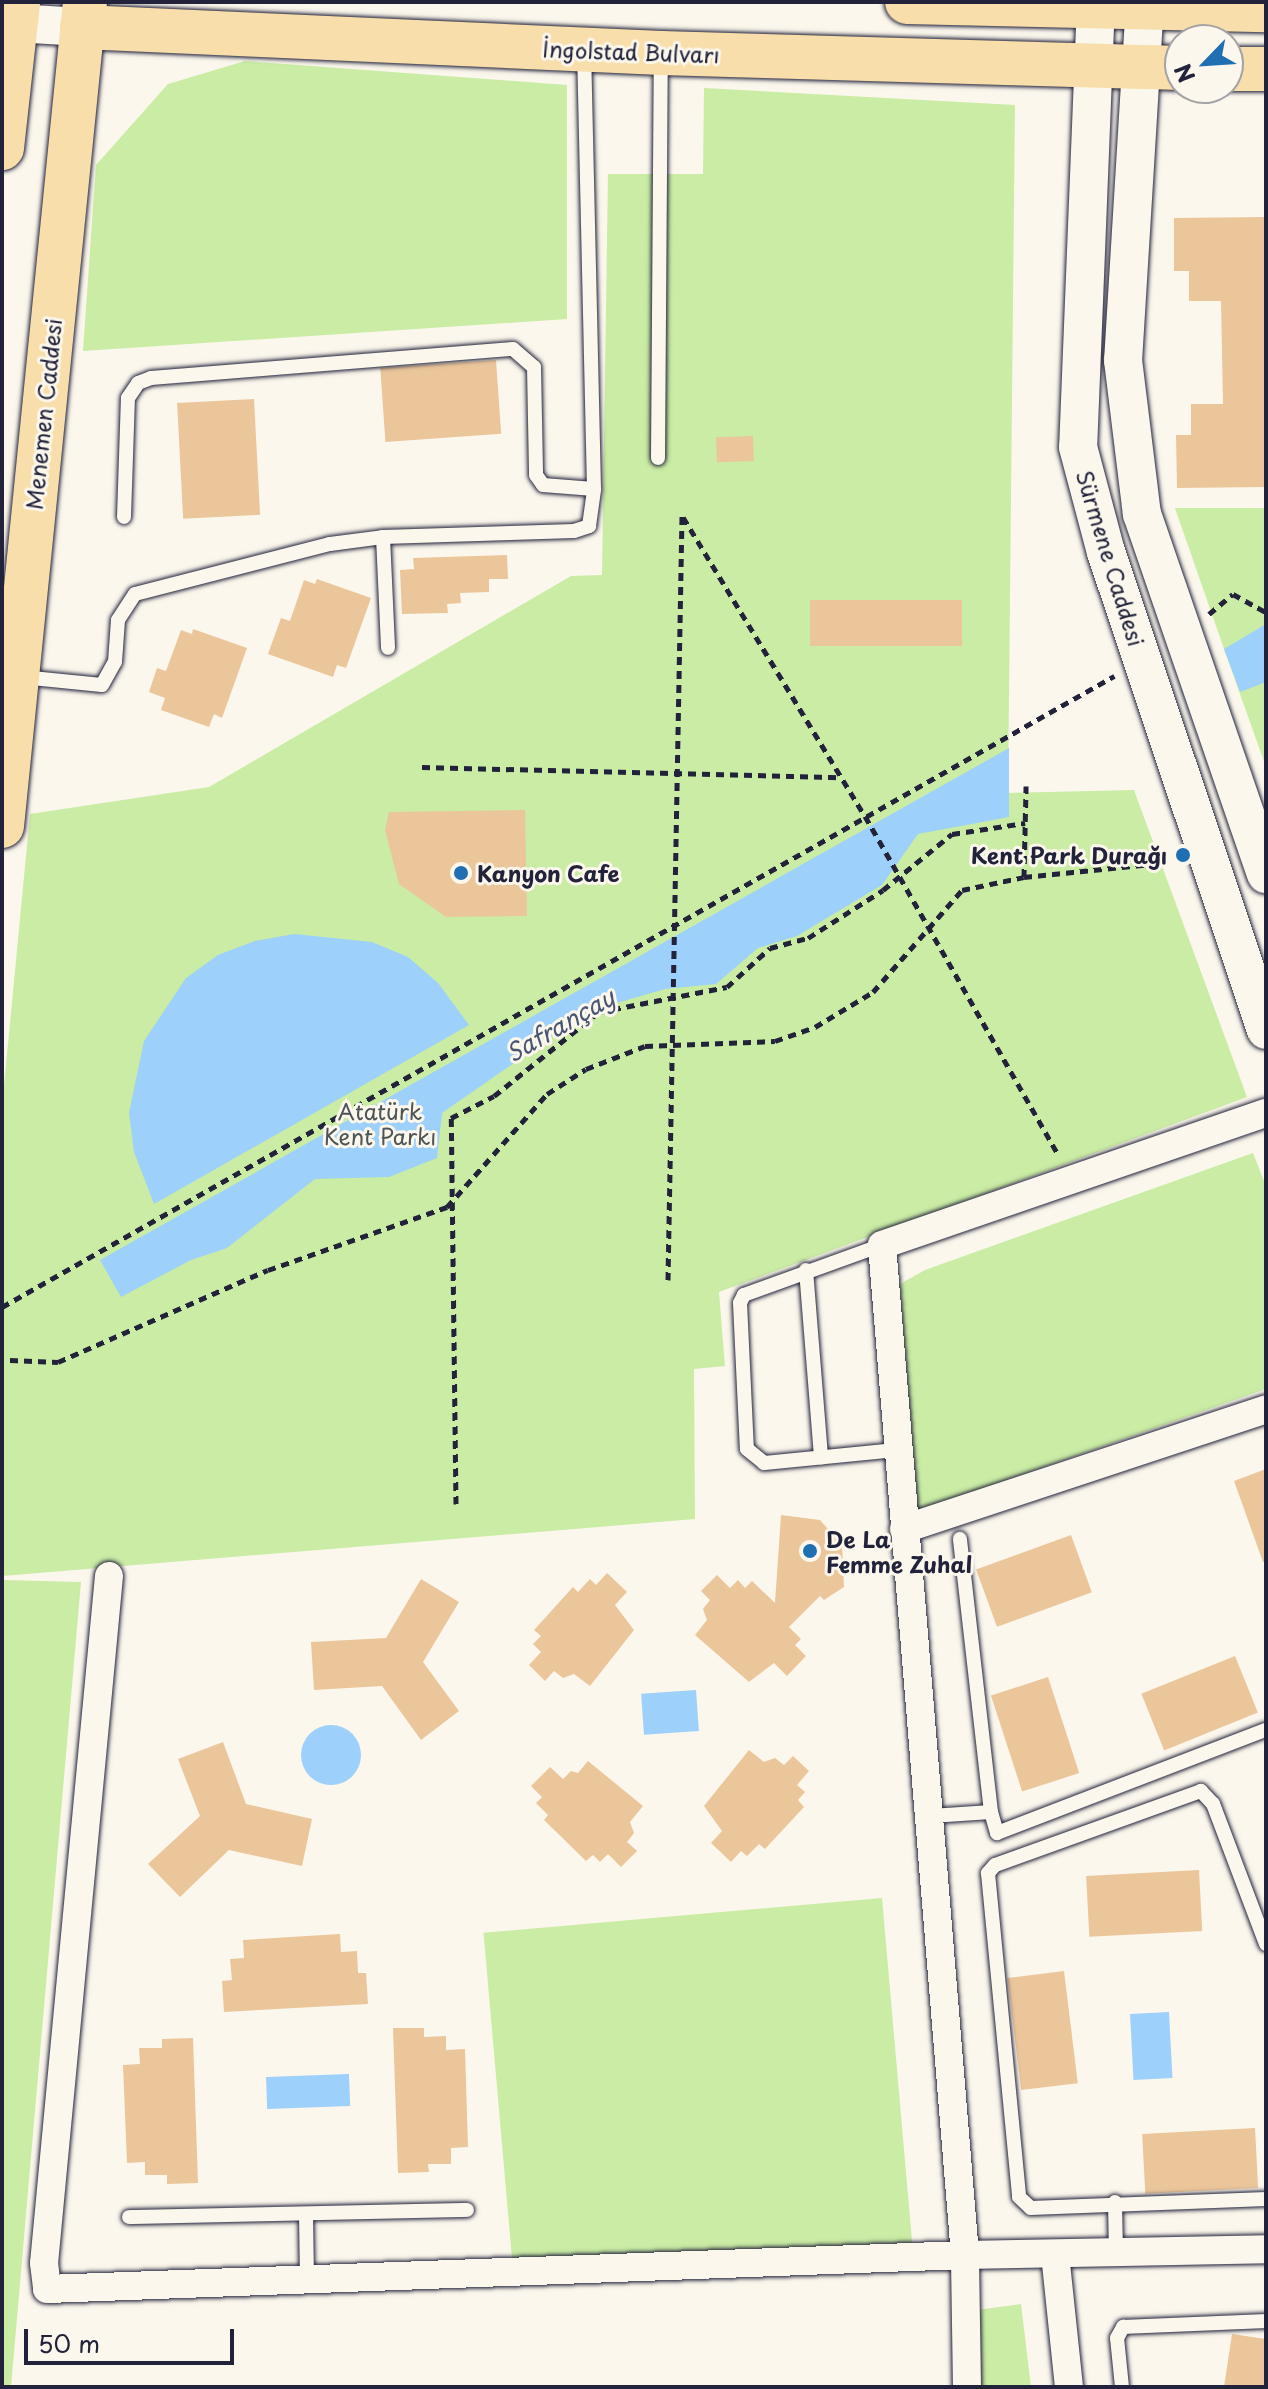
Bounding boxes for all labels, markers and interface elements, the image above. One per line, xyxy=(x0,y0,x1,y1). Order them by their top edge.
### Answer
north arrow xyxy=(1164,24,1244,104)
street label: İngolstad Bulvarı xyxy=(541,35,721,67)
text: N xyxy=(1165,59,1202,88)
street label: Menemen Caddesi xyxy=(20,317,66,511)
street label: Sürmene Caddesi xyxy=(1071,466,1151,650)
place label: Kent Park Durağı xyxy=(971,842,1167,868)
marker: Kent Park Durağı xyxy=(1174,846,1192,864)
place label: Kanyon Cafe xyxy=(477,860,620,886)
marker: Kanyon Cafe xyxy=(452,864,470,882)
water label: Safrançay xyxy=(501,982,619,1068)
park label: Atatürk Kent Parkı xyxy=(324,1097,436,1148)
place label: De La Femme Zuhal xyxy=(826,1525,973,1576)
marker: De La Femme Zuhal xyxy=(801,1542,819,1560)
scale bar xyxy=(28,2313,238,2363)
text: 50 m xyxy=(38,2325,100,2361)

